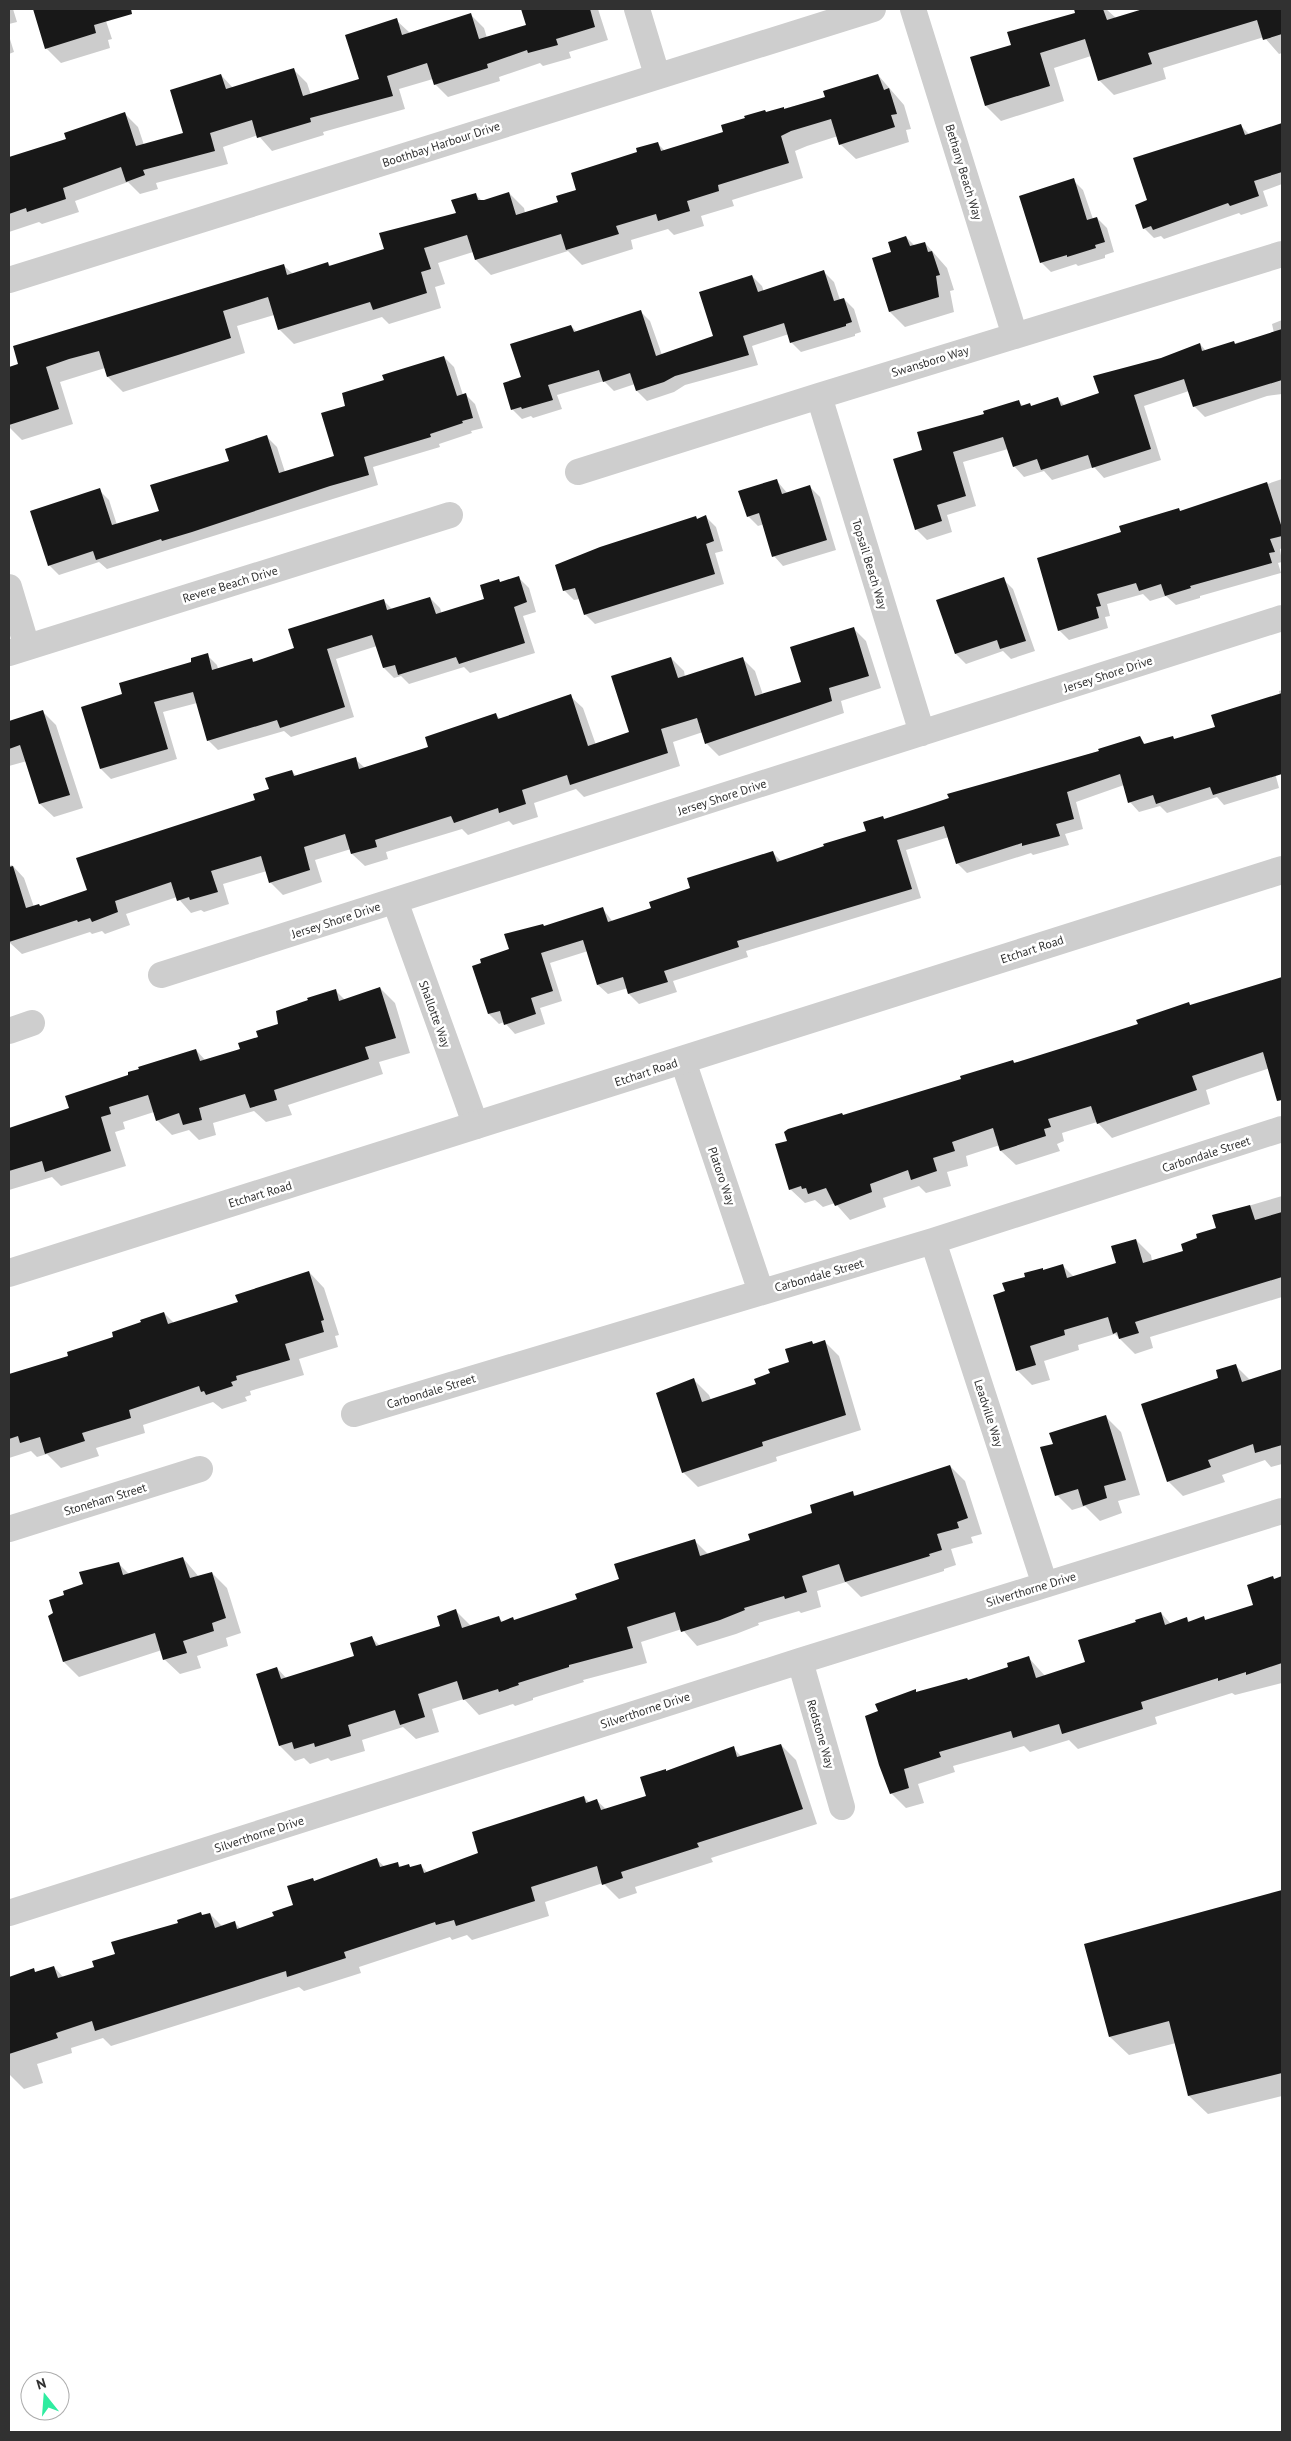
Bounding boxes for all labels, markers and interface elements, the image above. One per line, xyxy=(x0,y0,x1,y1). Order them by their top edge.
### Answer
street label: Boothbay Harbour Drive xyxy=(380,118,502,170)
street label: Bethany Beach Way xyxy=(942,122,986,222)
street label: Swansboro Way xyxy=(889,342,971,380)
street label: Topsail Beach Way xyxy=(849,517,891,612)
street label: Revere Beach Drive xyxy=(181,562,279,606)
street label: Jersey Shore Drive xyxy=(1061,653,1154,696)
street label: Jersey Shore Drive xyxy=(675,776,768,819)
street label: Jersey Shore Drive xyxy=(289,899,382,942)
street label: Etchart Road xyxy=(999,932,1065,966)
street label: Shallotte Way xyxy=(416,978,454,1050)
street label: Etchart Road xyxy=(613,1055,679,1089)
street label: Carbondale Street xyxy=(1160,1133,1252,1175)
street label: Platoro Way xyxy=(705,1145,739,1208)
street label: Etchart Road xyxy=(227,1177,293,1211)
street label: Carbondale Street xyxy=(773,1255,865,1295)
street label: Carbondale Street xyxy=(385,1370,477,1412)
street label: Leadville Way xyxy=(971,1377,1007,1449)
street label: Stoneham Street xyxy=(62,1479,148,1519)
street label: Silverthorne Drive xyxy=(984,1568,1078,1610)
street label: Silverthorne Drive xyxy=(598,1688,692,1732)
street label: Redstone Way xyxy=(804,1698,838,1771)
street label: Silverthorne Drive xyxy=(212,1812,306,1856)
north arrow xyxy=(20,2371,70,2421)
text: N xyxy=(34,2374,48,2394)

